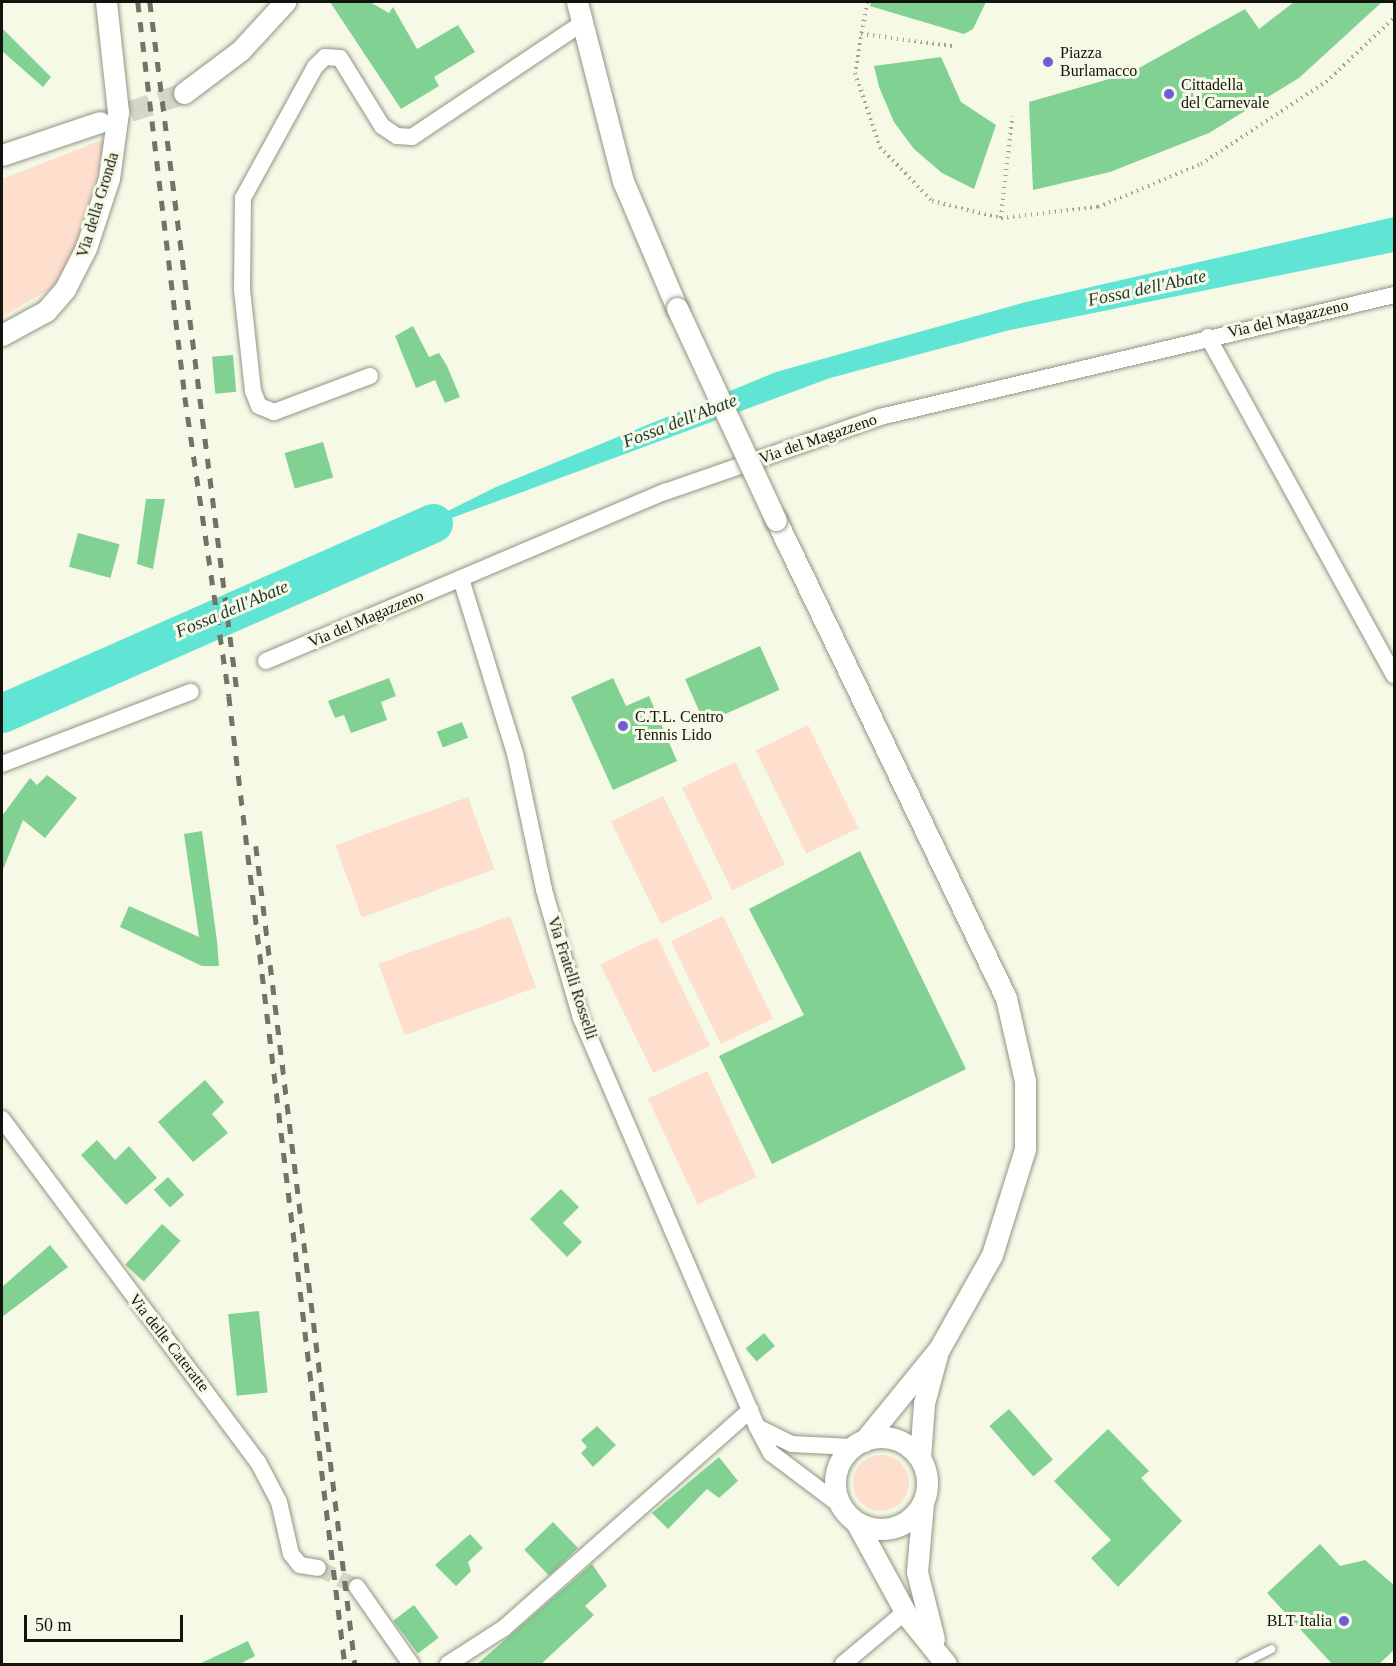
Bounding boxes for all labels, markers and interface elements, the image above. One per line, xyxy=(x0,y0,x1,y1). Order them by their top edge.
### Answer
place label: Piazza Burlamacco xyxy=(1060,43,1137,81)
marker: Piazza Burlamacco xyxy=(1041,55,1055,69)
place label: Cittadella del Carnevale xyxy=(1181,75,1269,113)
marker: Cittadella del Carnevale xyxy=(1162,87,1176,101)
street label: Via della Gronda xyxy=(73,150,123,260)
water label: Fossa dell'Abate xyxy=(1086,265,1208,311)
street label: Via del Magazzeno xyxy=(1226,296,1350,342)
water label: Fossa dell'Abate xyxy=(620,389,740,453)
street label: Via del Magazzeno xyxy=(757,410,879,468)
water label: Fossa dell'Abate xyxy=(172,576,292,642)
street label: Via del Magazzeno xyxy=(305,586,427,652)
place label: C.T.L. Centro Tennis Lido xyxy=(635,707,724,745)
marker: C.T.L. Centro Tennis Lido xyxy=(616,719,630,733)
street label: Via Fratelli Rosselli xyxy=(543,914,601,1042)
street label: Via delle Cateratte xyxy=(125,1290,213,1396)
scale bar xyxy=(27,1603,186,1641)
place label: BLT Italia xyxy=(1266,1611,1332,1631)
marker: BLT Italia xyxy=(1337,1614,1351,1628)
text: 50 m xyxy=(35,1615,72,1635)

